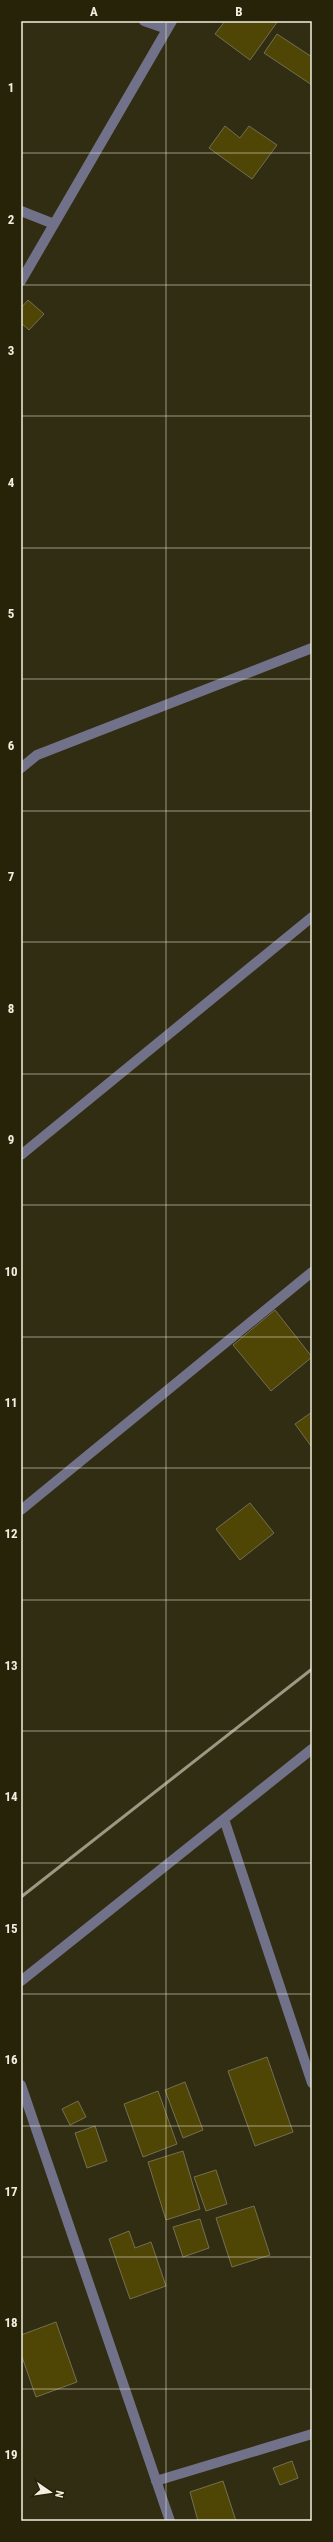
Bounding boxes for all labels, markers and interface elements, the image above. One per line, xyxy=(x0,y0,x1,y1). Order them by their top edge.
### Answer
text: A xyxy=(90,4,98,19)
text: B xyxy=(235,4,243,19)
text: 1 xyxy=(8,80,14,95)
text: 2 xyxy=(8,212,15,227)
text: 3 xyxy=(8,343,14,358)
text: 4 xyxy=(8,475,15,490)
text: 5 xyxy=(8,606,15,621)
text: 6 xyxy=(8,738,15,753)
text: 7 xyxy=(8,869,15,884)
text: 8 xyxy=(8,1001,14,1016)
text: 9 xyxy=(8,1132,14,1147)
text: 10 xyxy=(4,1264,18,1279)
text: 11 xyxy=(4,1395,18,1410)
text: 12 xyxy=(4,1526,18,1541)
text: 13 xyxy=(4,1658,18,1673)
text: 14 xyxy=(4,1789,18,1804)
text: 15 xyxy=(4,1921,18,1936)
text: 16 xyxy=(4,2052,18,2067)
text: 17 xyxy=(4,2184,18,2199)
text: 18 xyxy=(4,2315,18,2330)
text: 19 xyxy=(4,2447,18,2462)
north arrow xyxy=(30,2472,70,2512)
text: N xyxy=(52,2489,66,2499)

